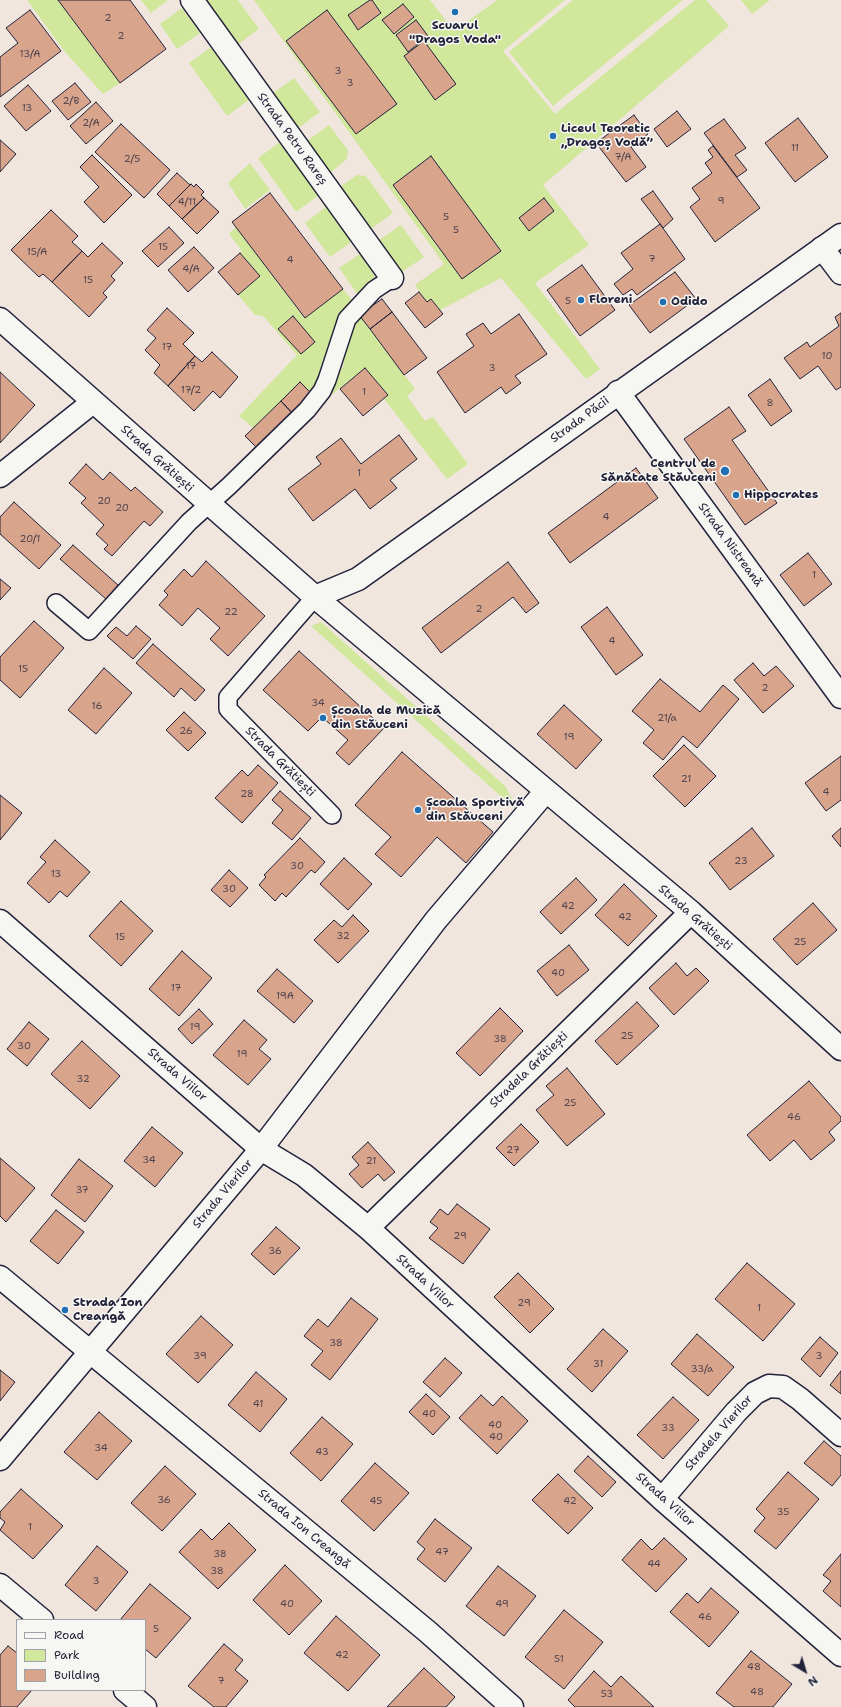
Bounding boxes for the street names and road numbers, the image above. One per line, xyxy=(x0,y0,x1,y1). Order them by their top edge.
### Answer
street label: Strada Petru Rareș xyxy=(254,90,330,188)
street label: Strada Păcii xyxy=(548,394,612,446)
street label: Strada Grătiești xyxy=(118,422,196,496)
street label: Strada Nistreană xyxy=(695,500,765,590)
street label: Strada Grătiești xyxy=(242,724,318,800)
street label: Strada Grătiești xyxy=(655,882,735,954)
street label: Stradela Grătiești xyxy=(487,1029,571,1111)
street label: Strada Viilor xyxy=(144,1045,210,1105)
street label: Strada Vierilor xyxy=(190,1157,256,1231)
street label: Strada Viilor xyxy=(393,1251,457,1313)
street label: Stradela Vierilor xyxy=(682,1392,756,1474)
street label: Strada Viilor xyxy=(633,1470,697,1530)
street label: Strada Ion Creangă xyxy=(255,1486,353,1572)

